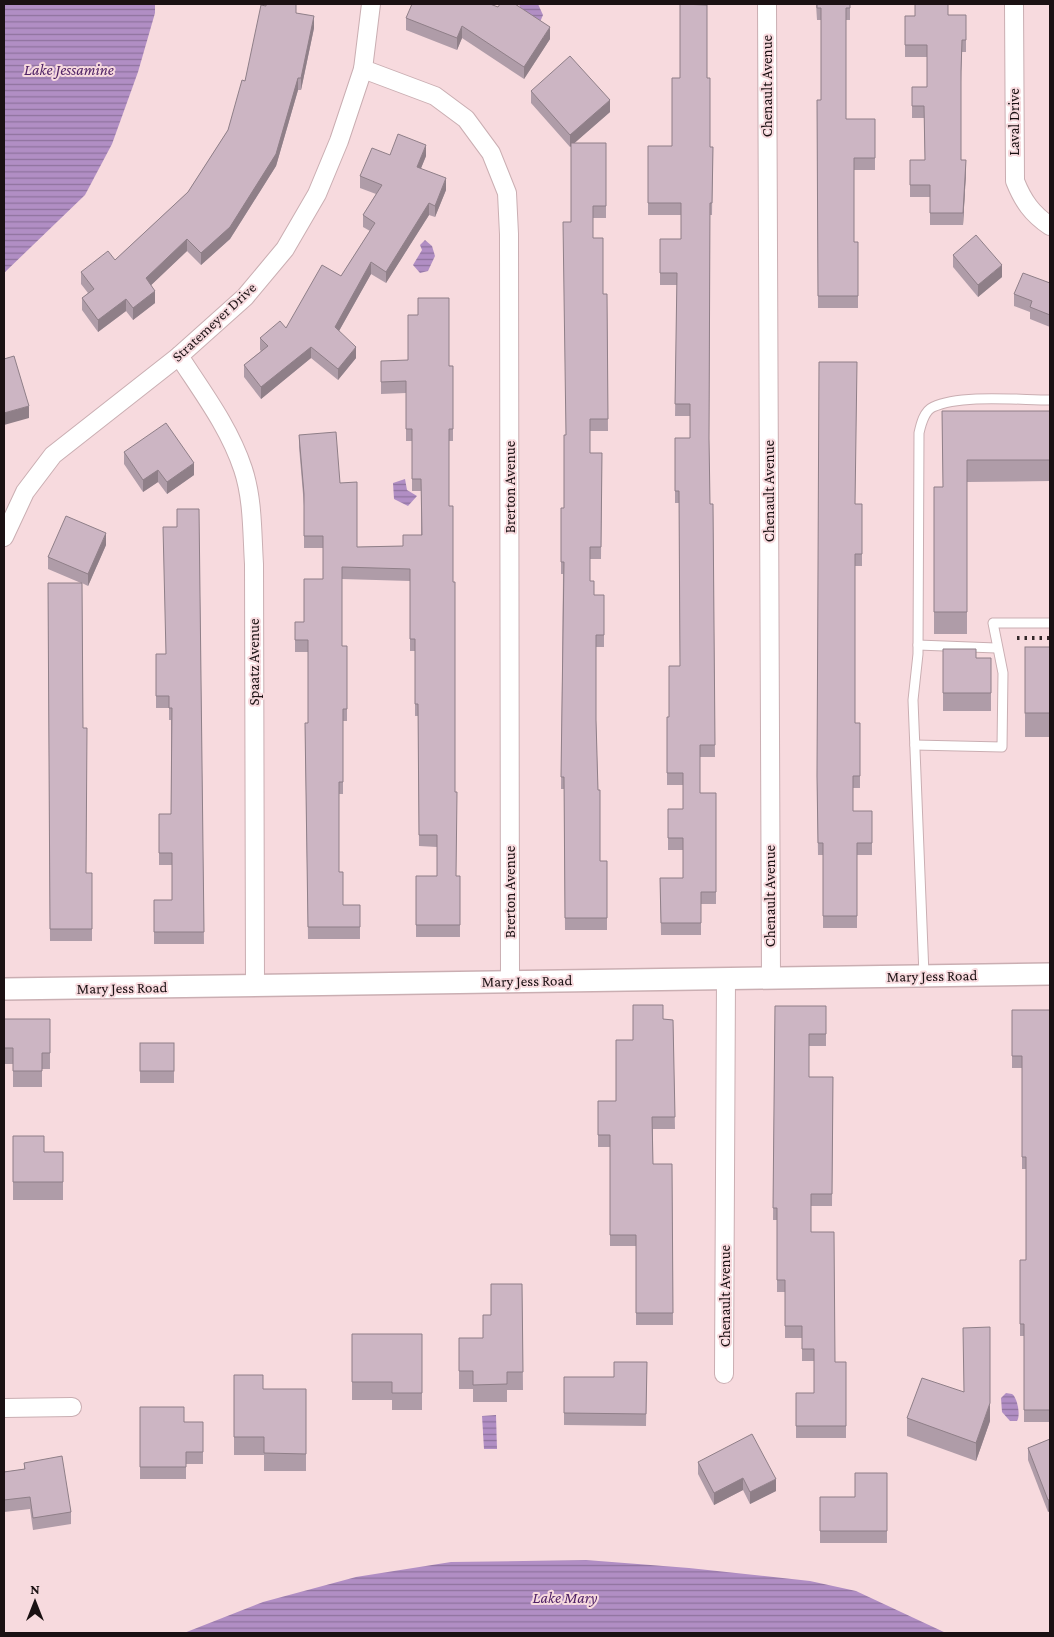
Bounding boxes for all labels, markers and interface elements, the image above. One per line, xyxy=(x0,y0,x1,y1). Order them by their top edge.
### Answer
street label: Chenault Avenue xyxy=(759,34,775,137)
water label: Lake Jessamine xyxy=(24,61,114,79)
street label: Laval Drive xyxy=(1006,88,1022,156)
street label: Stratemeyer Drive xyxy=(169,279,260,365)
street label: Chenault Avenue xyxy=(761,439,777,542)
street label: Brerton Avenue xyxy=(502,440,518,533)
street label: Spaatz Avenue xyxy=(246,618,263,706)
street label: Chenault Avenue xyxy=(762,844,778,947)
street label: Brerton Avenue xyxy=(502,845,518,938)
street label: Mary Jess Road xyxy=(887,967,978,986)
street label: Mary Jess Road xyxy=(482,972,573,991)
street label: Mary Jess Road xyxy=(77,979,168,998)
street label: Chenault Avenue xyxy=(717,1244,733,1347)
north arrow xyxy=(10,1577,60,1627)
text: N xyxy=(30,1581,40,1597)
water label: Lake Mary xyxy=(533,1589,598,1607)

